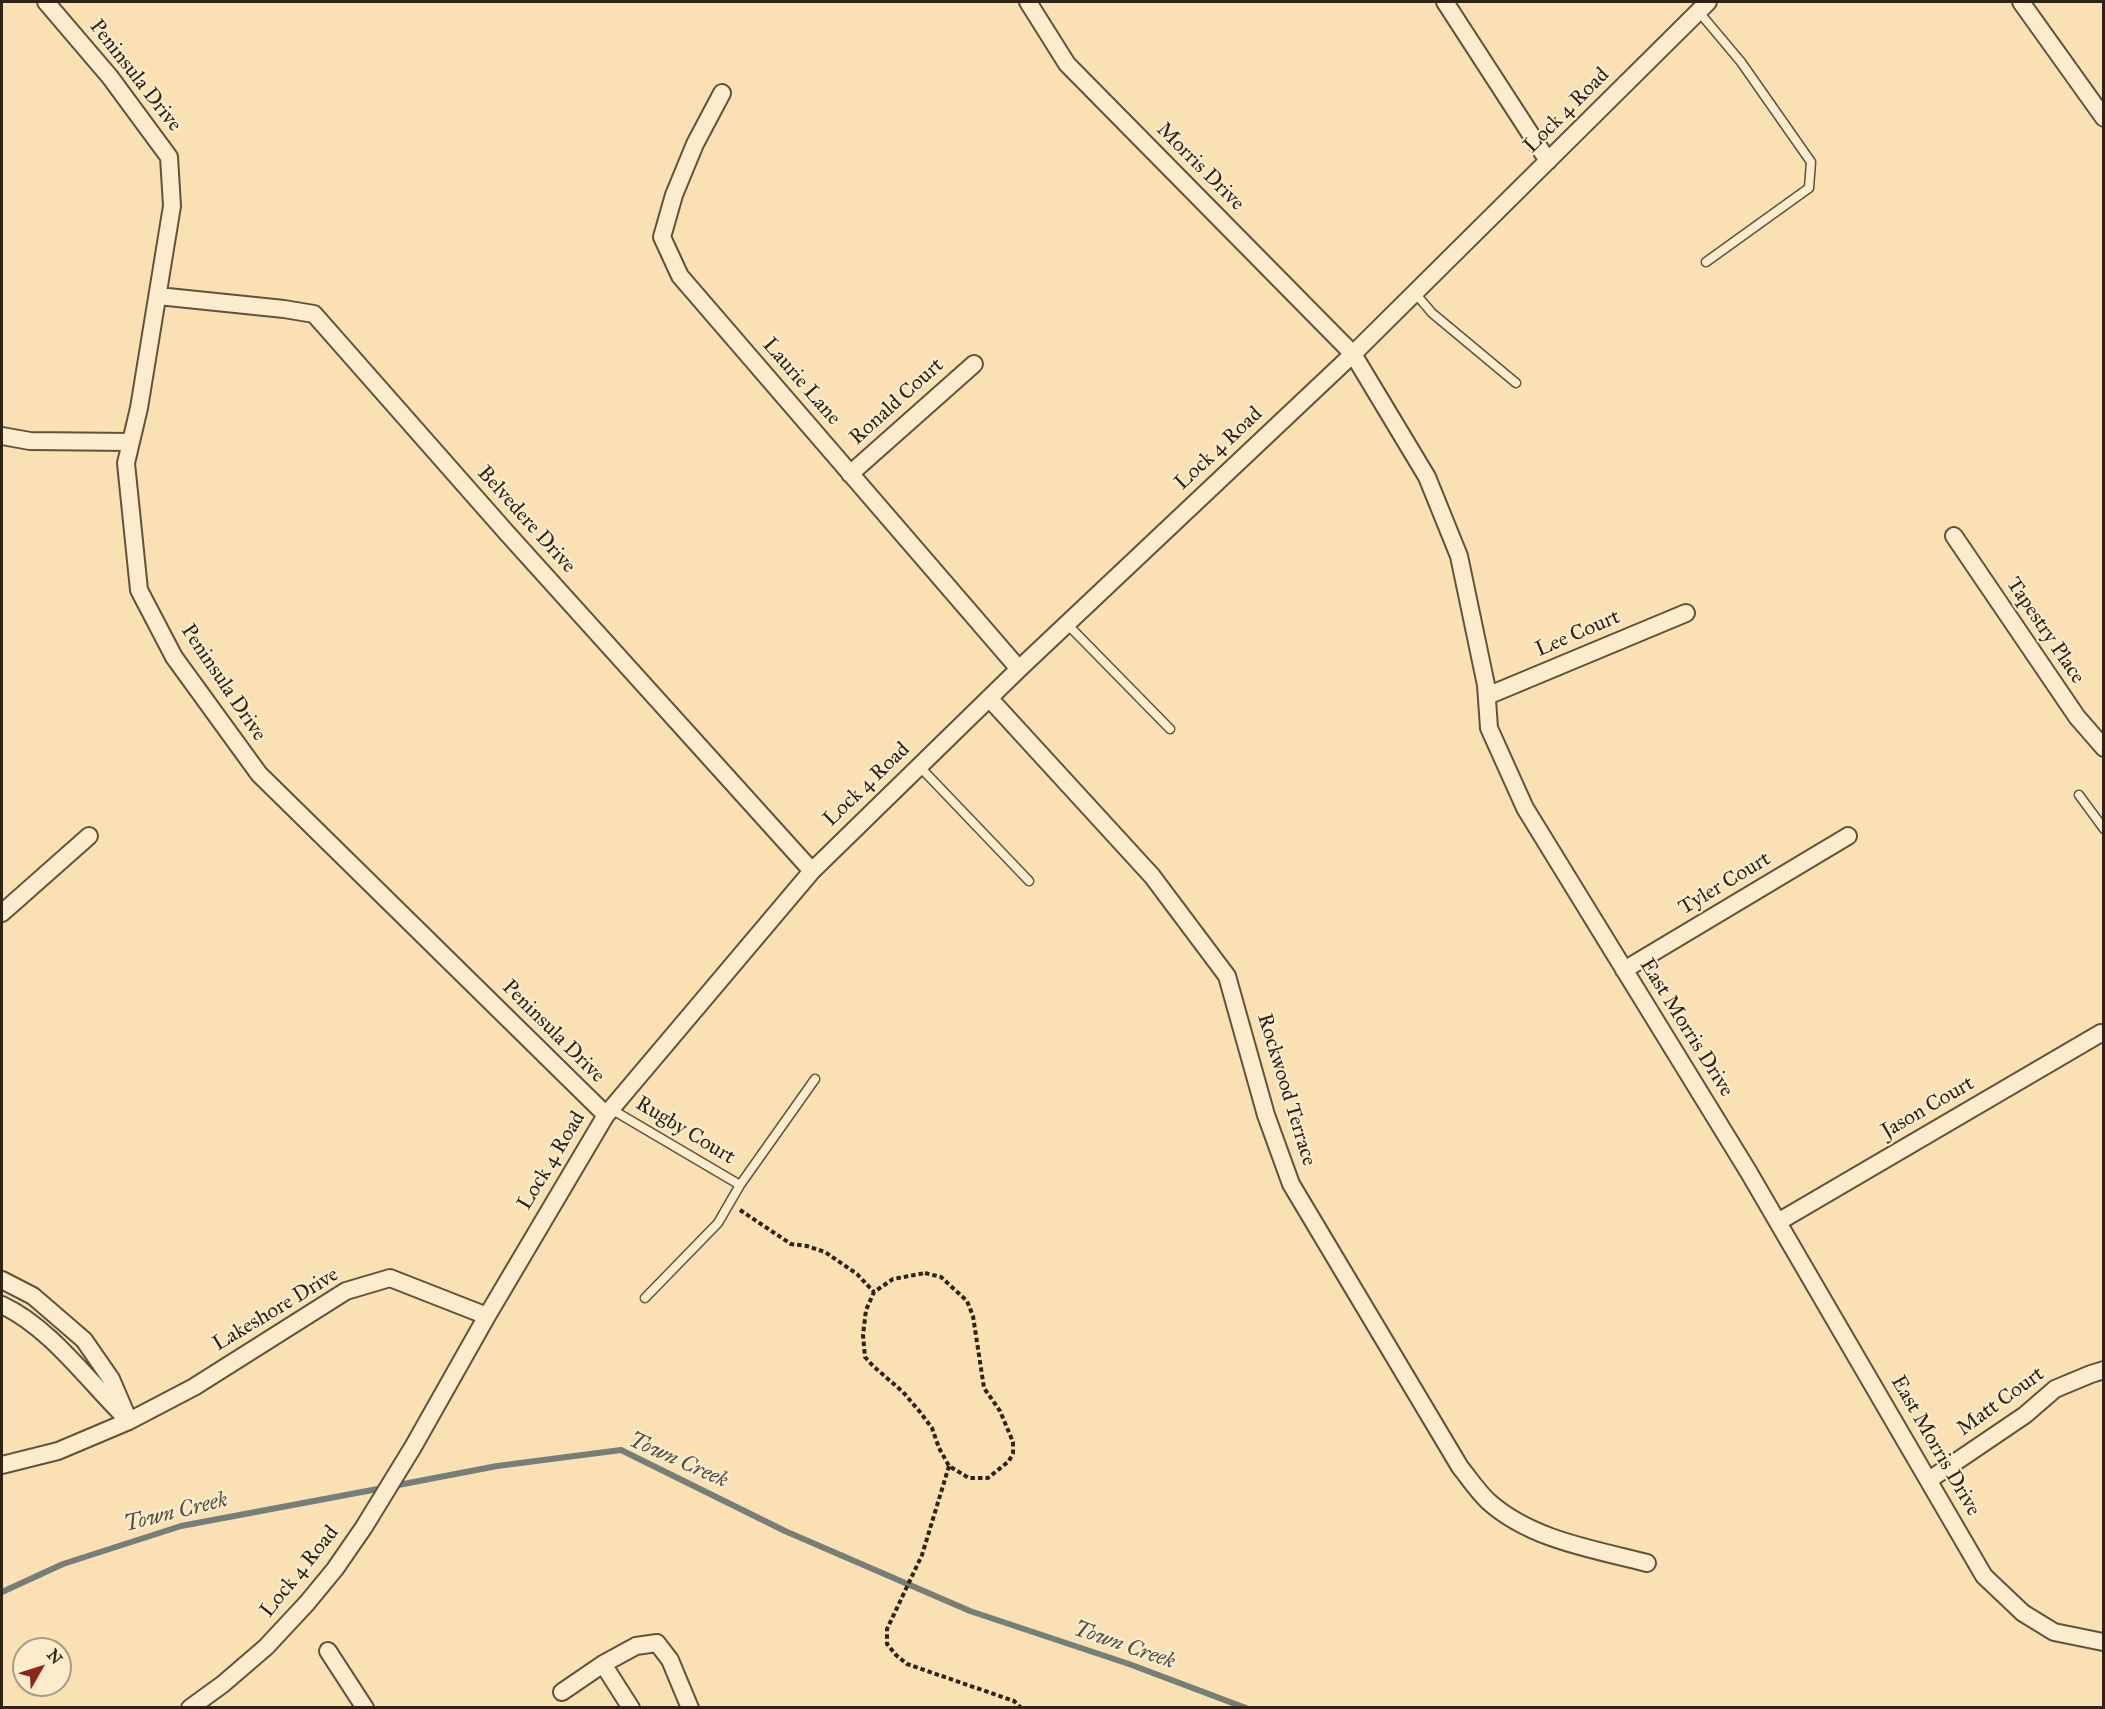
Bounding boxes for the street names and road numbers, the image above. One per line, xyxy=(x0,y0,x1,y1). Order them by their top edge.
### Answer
street label: Peninsula Drive xyxy=(83,15,187,137)
street label: Lock 4 Road xyxy=(1519,63,1615,159)
street label: Morris Drive xyxy=(1151,118,1249,216)
street label: Laurie Lane xyxy=(756,333,846,431)
street label: Ronald Court xyxy=(845,353,949,451)
street label: Lock 4 Road xyxy=(1170,402,1268,496)
street label: Belvedere Drive xyxy=(471,461,581,579)
street label: Tapestry Place xyxy=(2000,573,2090,689)
street label: Lee Court xyxy=(1532,605,1624,663)
street label: Peninsula Drive xyxy=(175,620,271,746)
street label: Lock 4 Road xyxy=(819,738,915,832)
street label: Tyler Court xyxy=(1675,847,1775,921)
street label: East Morris Drive xyxy=(1633,954,1739,1102)
street label: Peninsula Drive xyxy=(496,975,610,1089)
street label: Rockwood Terrace xyxy=(1251,1011,1321,1169)
street label: Jason Court xyxy=(1877,1071,1979,1145)
street label: Rugby Court xyxy=(631,1092,739,1170)
street label: Lock 4 Road xyxy=(513,1107,591,1215)
street label: Lakeshore Drive xyxy=(209,1263,343,1357)
street label: Matt Court xyxy=(1953,1362,2049,1442)
street label: East Morris Drive xyxy=(1885,1371,1985,1521)
street label: Lock 4 Road xyxy=(255,1521,345,1623)

